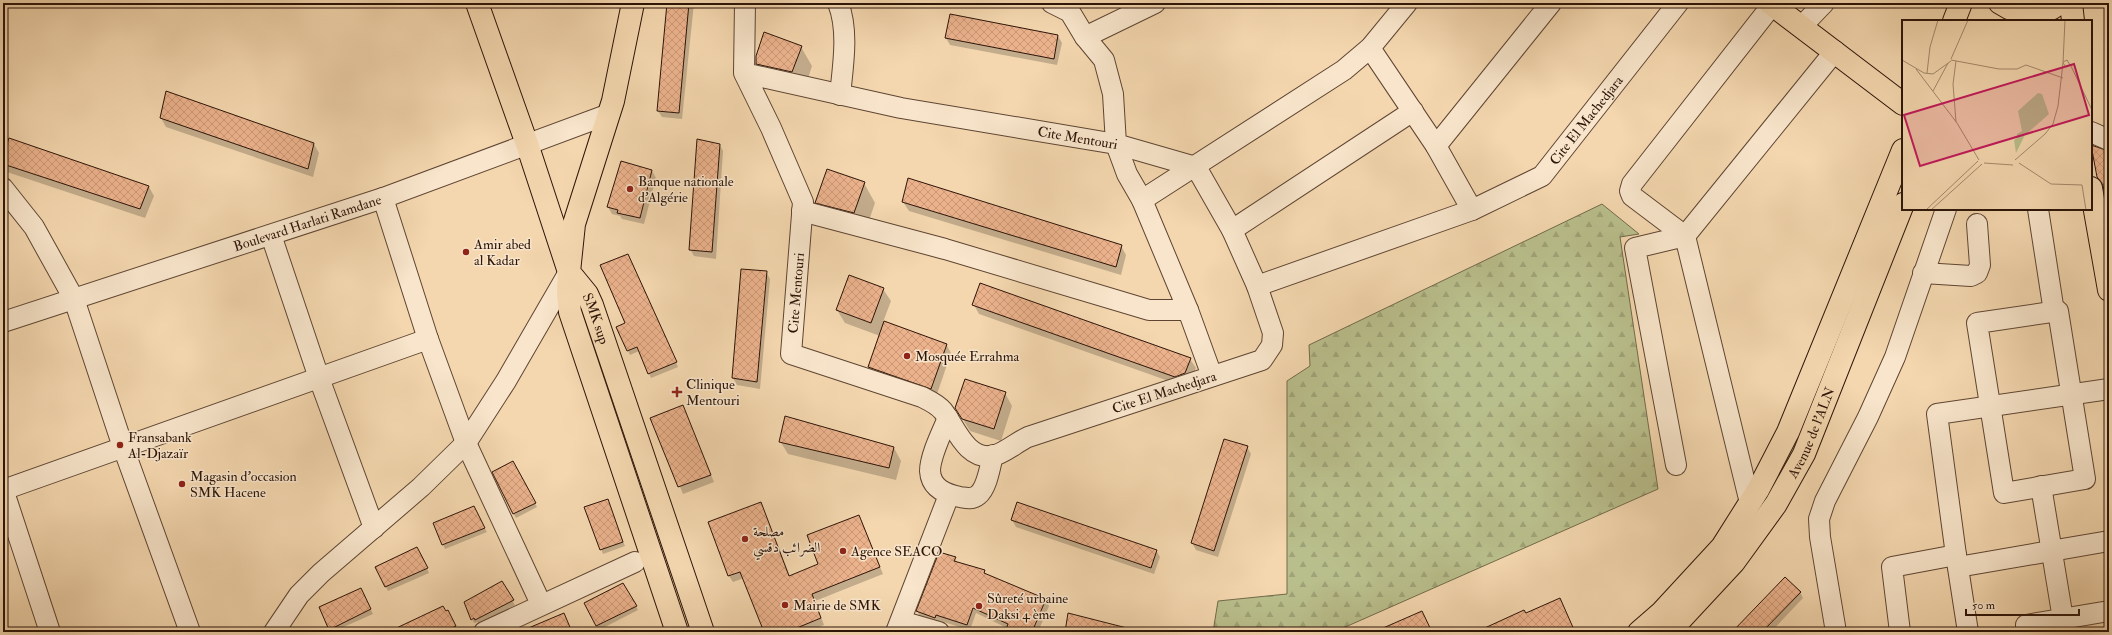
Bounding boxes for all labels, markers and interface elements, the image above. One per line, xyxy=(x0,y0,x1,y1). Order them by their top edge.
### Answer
inset map xyxy=(1902,20,2092,210)
street label: Cite El Machedjara xyxy=(1546,72,1627,168)
street label: Cite Mentouri xyxy=(1036,123,1119,153)
place label: Banque nationale d'Algérie xyxy=(638,173,734,206)
marker: Banque nationale d'Algérie xyxy=(625,184,635,194)
street label: Boulevard Harlati Ramdane xyxy=(231,191,384,255)
place label: Amir abed al Kadar xyxy=(473,236,531,269)
marker: Amir abed al Kadar xyxy=(461,247,471,257)
street label: Cite Mentouri xyxy=(785,252,808,334)
street label: SMK sup xyxy=(579,290,613,347)
place label: Mosquée Errahma xyxy=(915,348,1019,365)
marker: Mosquée Errahma xyxy=(902,351,912,361)
street label: Cite El Machedjara xyxy=(1110,368,1219,417)
place label: Clinique Mentouri xyxy=(686,376,740,409)
street label: Avenue de l'ALN xyxy=(1784,384,1839,482)
marker: Clinique Mentouri xyxy=(671,386,683,398)
place label: Fransabank Al-Djazaïr xyxy=(127,429,192,462)
marker: Fransabank Al-Djazaïr xyxy=(115,440,125,450)
place label: Magasin d'occasion SMK Hacene xyxy=(190,468,297,501)
marker: Magasin d'occasion SMK Hacene xyxy=(177,479,187,489)
place label: مصلحة الضرائب دقسي xyxy=(753,523,820,561)
marker: مصلحة الضرائب دقسي xyxy=(740,534,750,544)
place label: Agence SEACO xyxy=(850,543,942,560)
marker: Agence SEACO xyxy=(838,546,848,556)
place label: Sûreté urbaine Daksi 4 ème xyxy=(987,590,1068,623)
scale bar xyxy=(1966,591,2079,617)
place label: Mairie de SMK xyxy=(793,597,881,614)
text: 50 m xyxy=(1972,598,1996,613)
marker: Mairie de SMK xyxy=(780,600,790,610)
marker: Sûreté urbaine Daksi 4 ème xyxy=(974,601,984,611)

